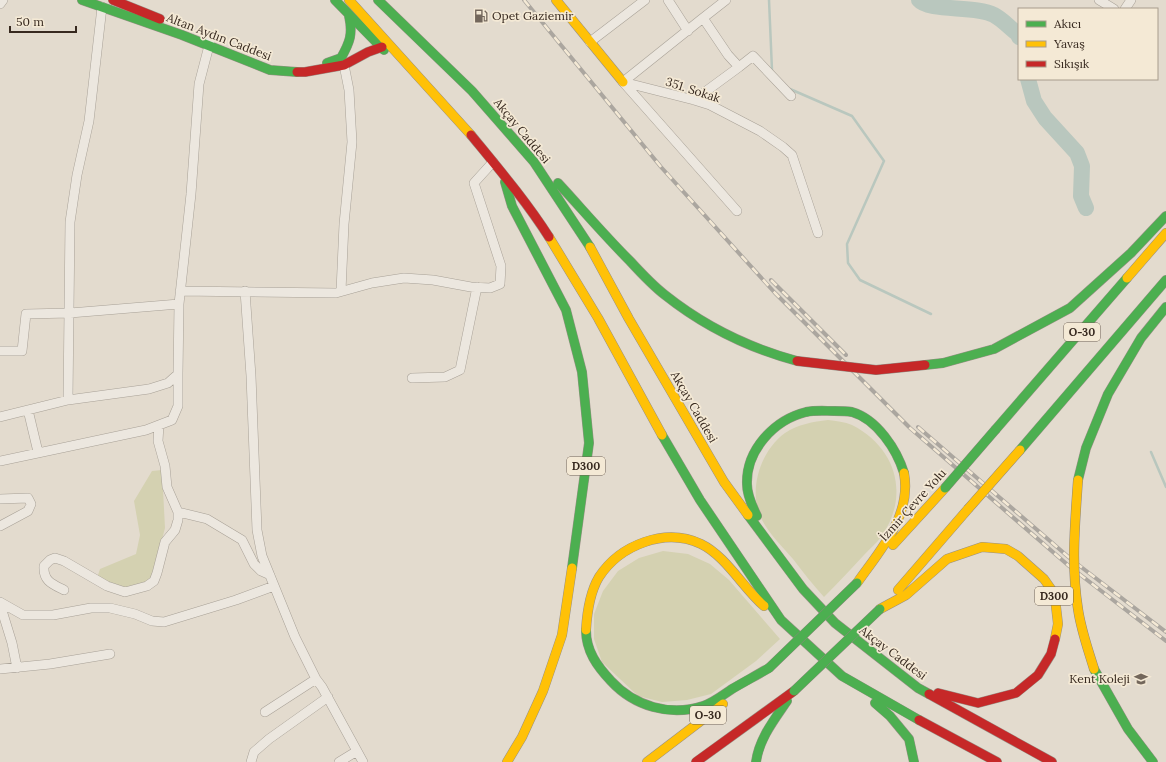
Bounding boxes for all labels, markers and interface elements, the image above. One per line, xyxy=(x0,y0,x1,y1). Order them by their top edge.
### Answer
scale bar xyxy=(10,8,76,34)
fuel station icon: Opet Gaziemir xyxy=(473,8,489,24)
place label: Opet Gaziemir xyxy=(492,8,574,23)
legend xyxy=(1018,8,1158,80)
street label: Altan Aydın Caddesi xyxy=(164,9,274,63)
text: 50 m xyxy=(16,14,44,29)
text: Akıcı xyxy=(1053,16,1081,31)
text: Yavaş xyxy=(1053,36,1085,51)
text: Sıkışık xyxy=(1054,56,1090,71)
street label: 351. Sokak xyxy=(664,74,723,106)
street label: Akçay Caddesi xyxy=(490,94,554,166)
road number: O-30 xyxy=(1064,323,1100,341)
street label: Akçay Caddesi xyxy=(667,367,721,445)
road number: D300 xyxy=(567,457,605,475)
street label: İzmir Çevre Yolu xyxy=(876,465,949,544)
road number: D300 xyxy=(1035,587,1073,605)
street label: Akçay Caddesi xyxy=(856,622,930,683)
place label: Kent Koleji xyxy=(1069,671,1130,686)
school or university icon: Kent Koleji xyxy=(1133,671,1149,687)
road number: O-30 xyxy=(690,706,726,724)

